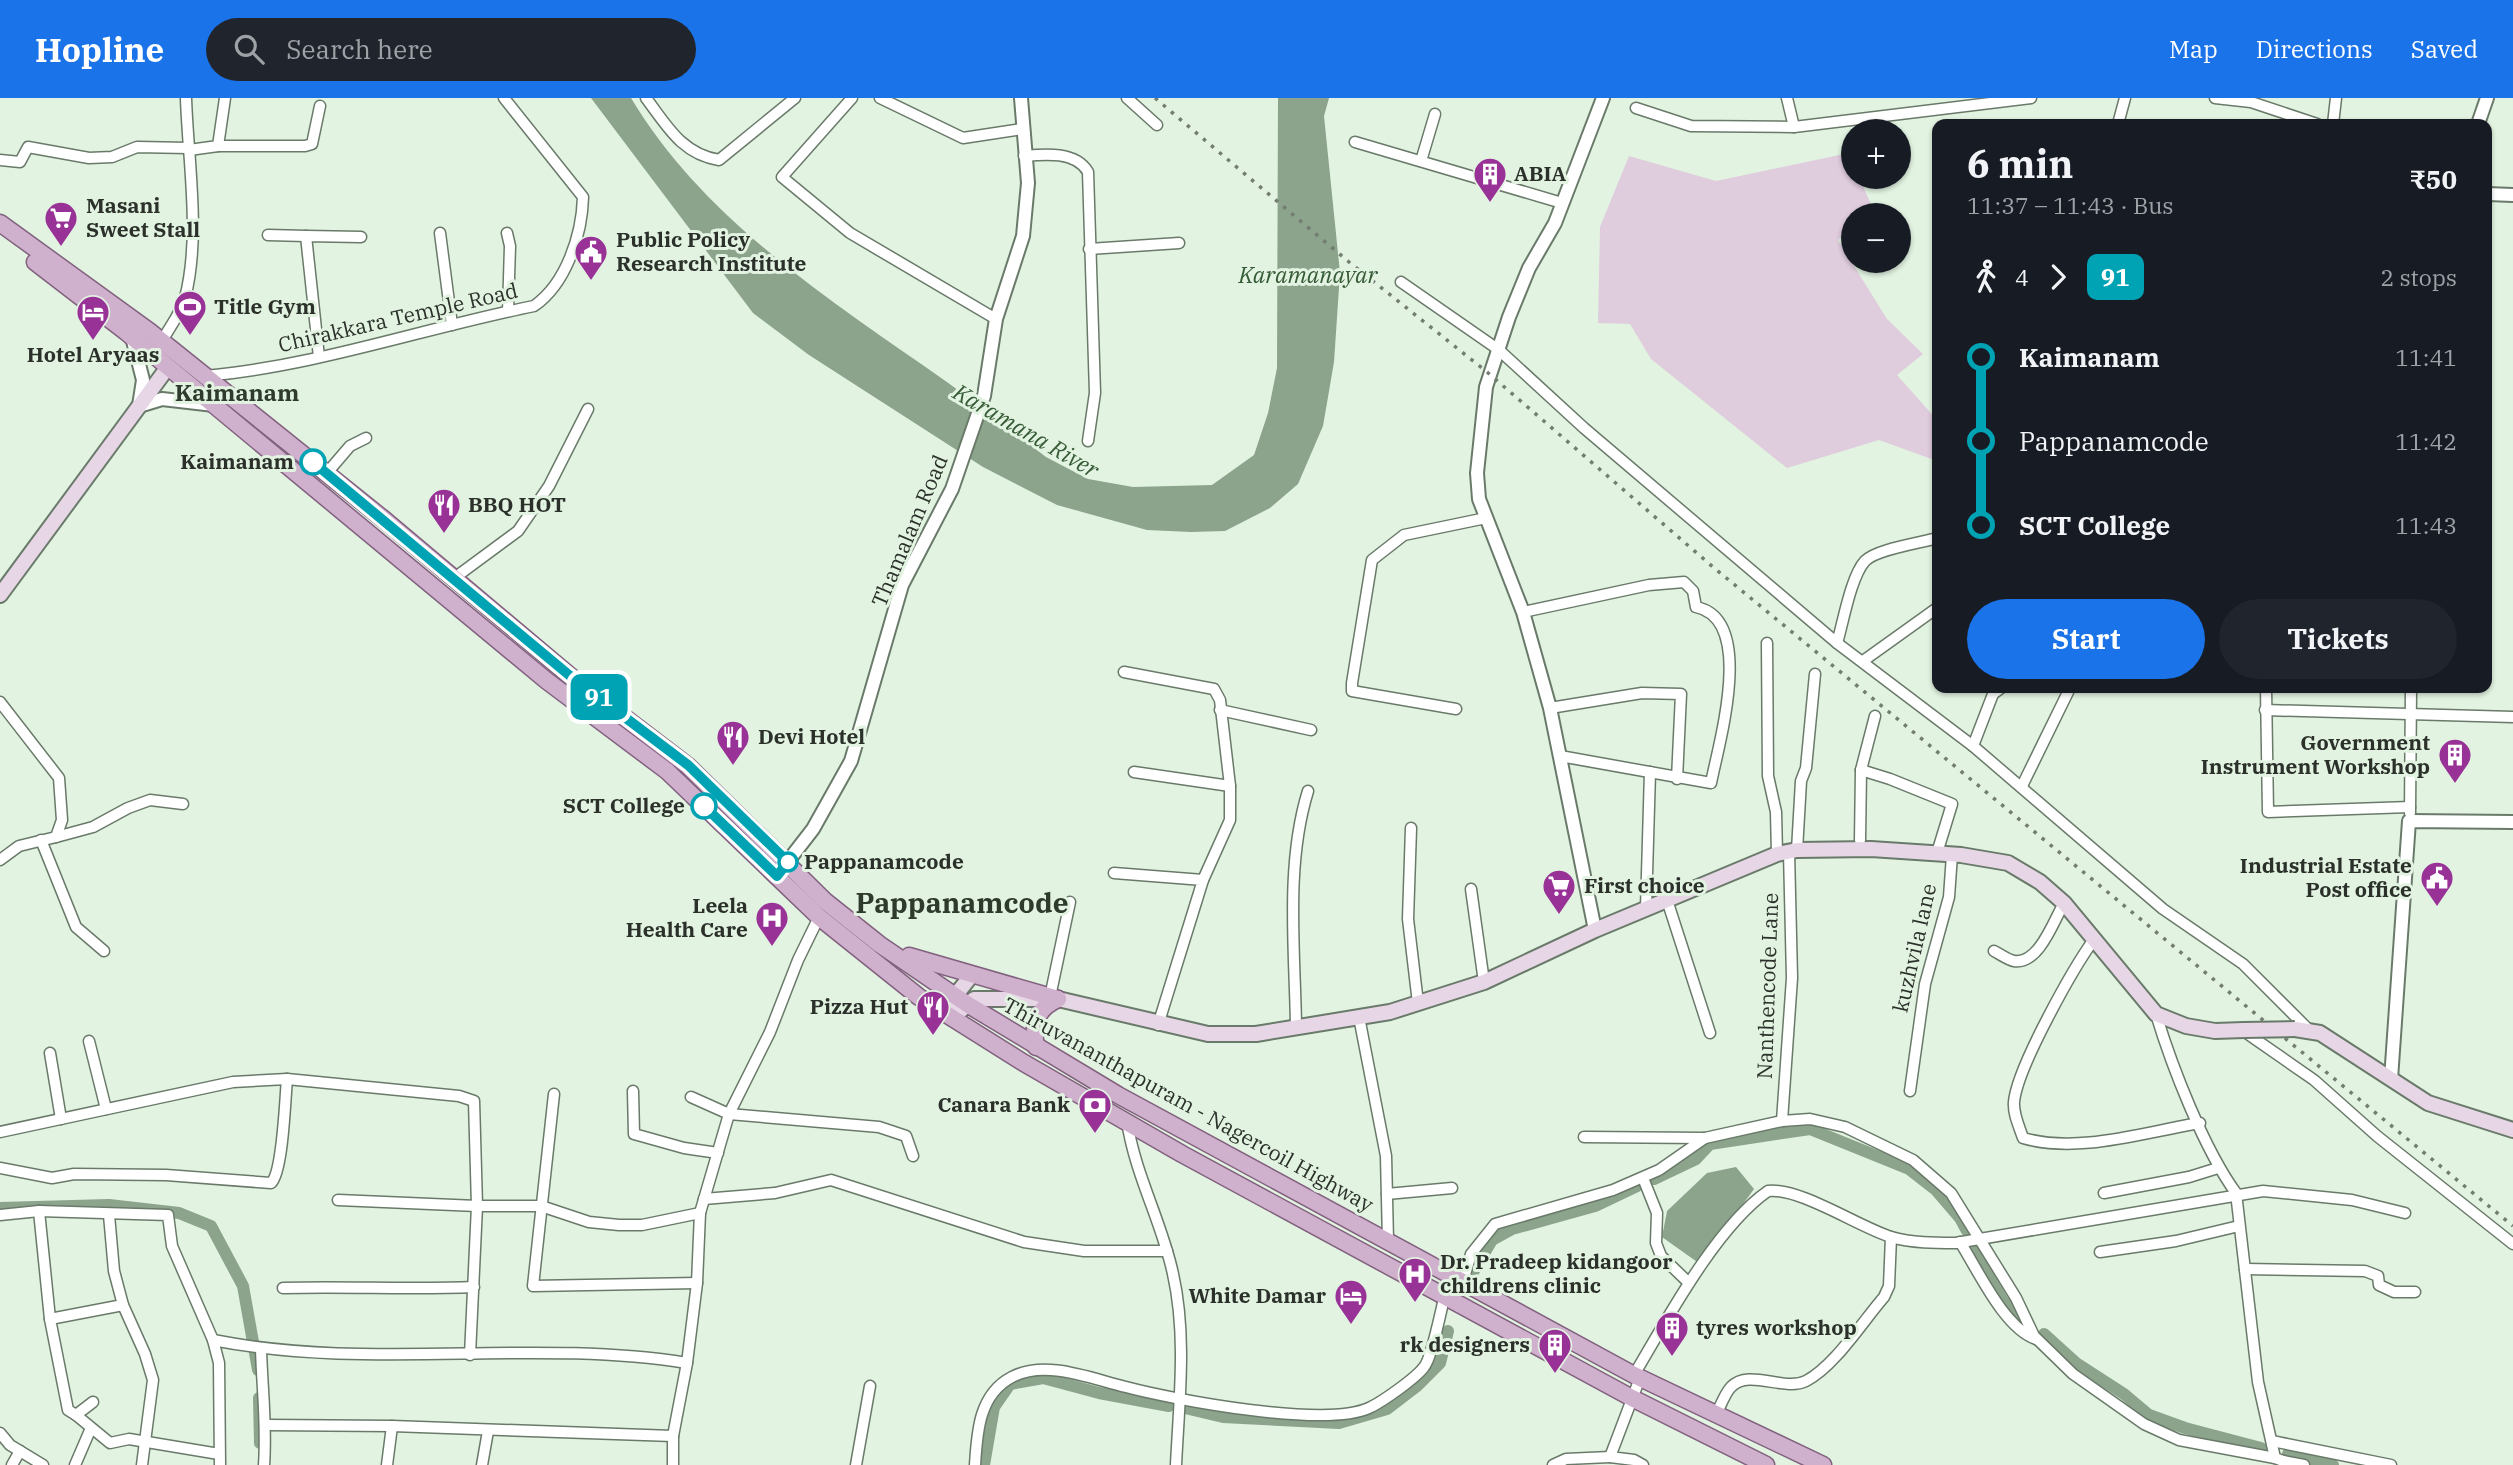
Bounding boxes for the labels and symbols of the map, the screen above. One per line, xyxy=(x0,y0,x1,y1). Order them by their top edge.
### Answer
building icon: ABIA xyxy=(1471,155,1509,204)
place label: ABIA xyxy=(1514,159,1567,187)
place label: Masani Sweet Stall xyxy=(86,191,200,243)
supermarket icon: Masani Sweet Stall xyxy=(42,199,80,248)
place label: Public Policy Research Institute xyxy=(616,225,806,277)
public building icon: Public Policy Research Institute xyxy=(572,233,610,282)
water label: Karamanayar xyxy=(1237,259,1379,289)
street label: Chirakkara Temple Road xyxy=(275,276,521,358)
sports icon: Title Gym xyxy=(171,288,209,337)
place label: Title Gym xyxy=(214,292,316,320)
hotel icon: Hotel Aryaas xyxy=(74,293,112,342)
place label: Hotel Aryaas xyxy=(27,340,159,368)
water label: Karamana River xyxy=(947,376,1105,484)
district label: Kaimanam xyxy=(175,377,299,407)
place label: Kaimanam xyxy=(180,447,294,475)
marker: Kaimanam xyxy=(300,449,326,475)
street label: Thamalam Road xyxy=(864,450,954,611)
restaurant icon: BBQ HOT xyxy=(425,486,463,535)
place label: BBQ HOT xyxy=(468,490,566,518)
line badge: 91 xyxy=(568,674,630,720)
restaurant icon: Devi Hotel xyxy=(714,718,752,767)
place label: Devi Hotel xyxy=(758,722,865,750)
place label: Government Instrument Workshop xyxy=(2201,728,2430,780)
building icon: Government Instrument Workshop xyxy=(2436,736,2474,785)
place label: SCT College xyxy=(563,791,685,819)
marker: SCT College xyxy=(691,793,717,819)
place label: Pappanamcode xyxy=(804,847,964,875)
place label: Industrial Estate Post office xyxy=(2240,851,2412,903)
marker: Pappanamcode xyxy=(778,852,798,872)
public building icon: Industrial Estate Post office xyxy=(2418,859,2456,908)
supermarket icon: First choice xyxy=(1540,867,1578,916)
place label: First choice xyxy=(1584,871,1705,899)
street label: kuzhvila lane xyxy=(1886,881,1942,1015)
district label: Pappanamcode xyxy=(855,884,1069,921)
place label: Leela Health Care xyxy=(626,891,748,943)
street label: Nanthencode Lane xyxy=(1750,892,1784,1080)
hospital icon: Leela Health Care xyxy=(753,899,791,948)
restaurant icon: Pizza Hut xyxy=(914,988,952,1037)
street label: Thiruvananthapuram - Nagercoil Highway xyxy=(998,990,1379,1218)
place label: Pizza Hut xyxy=(810,992,908,1020)
bank icon: Canara Bank xyxy=(1076,1086,1114,1135)
place label: Canara Bank xyxy=(937,1090,1070,1118)
place label: Dr. Pradeep kidangoor childrens clinic xyxy=(1440,1247,1673,1299)
hospital icon: Dr. Pradeep kidangoor childrens clinic xyxy=(1396,1255,1434,1304)
hotel icon: White Damar xyxy=(1332,1277,1370,1326)
place label: White Damar xyxy=(1189,1281,1327,1309)
building icon: tyres workshop xyxy=(1653,1309,1691,1358)
place label: tyres workshop xyxy=(1696,1313,1857,1341)
building icon: rk designers xyxy=(1536,1326,1574,1375)
place label: rk designers xyxy=(1400,1330,1530,1358)

